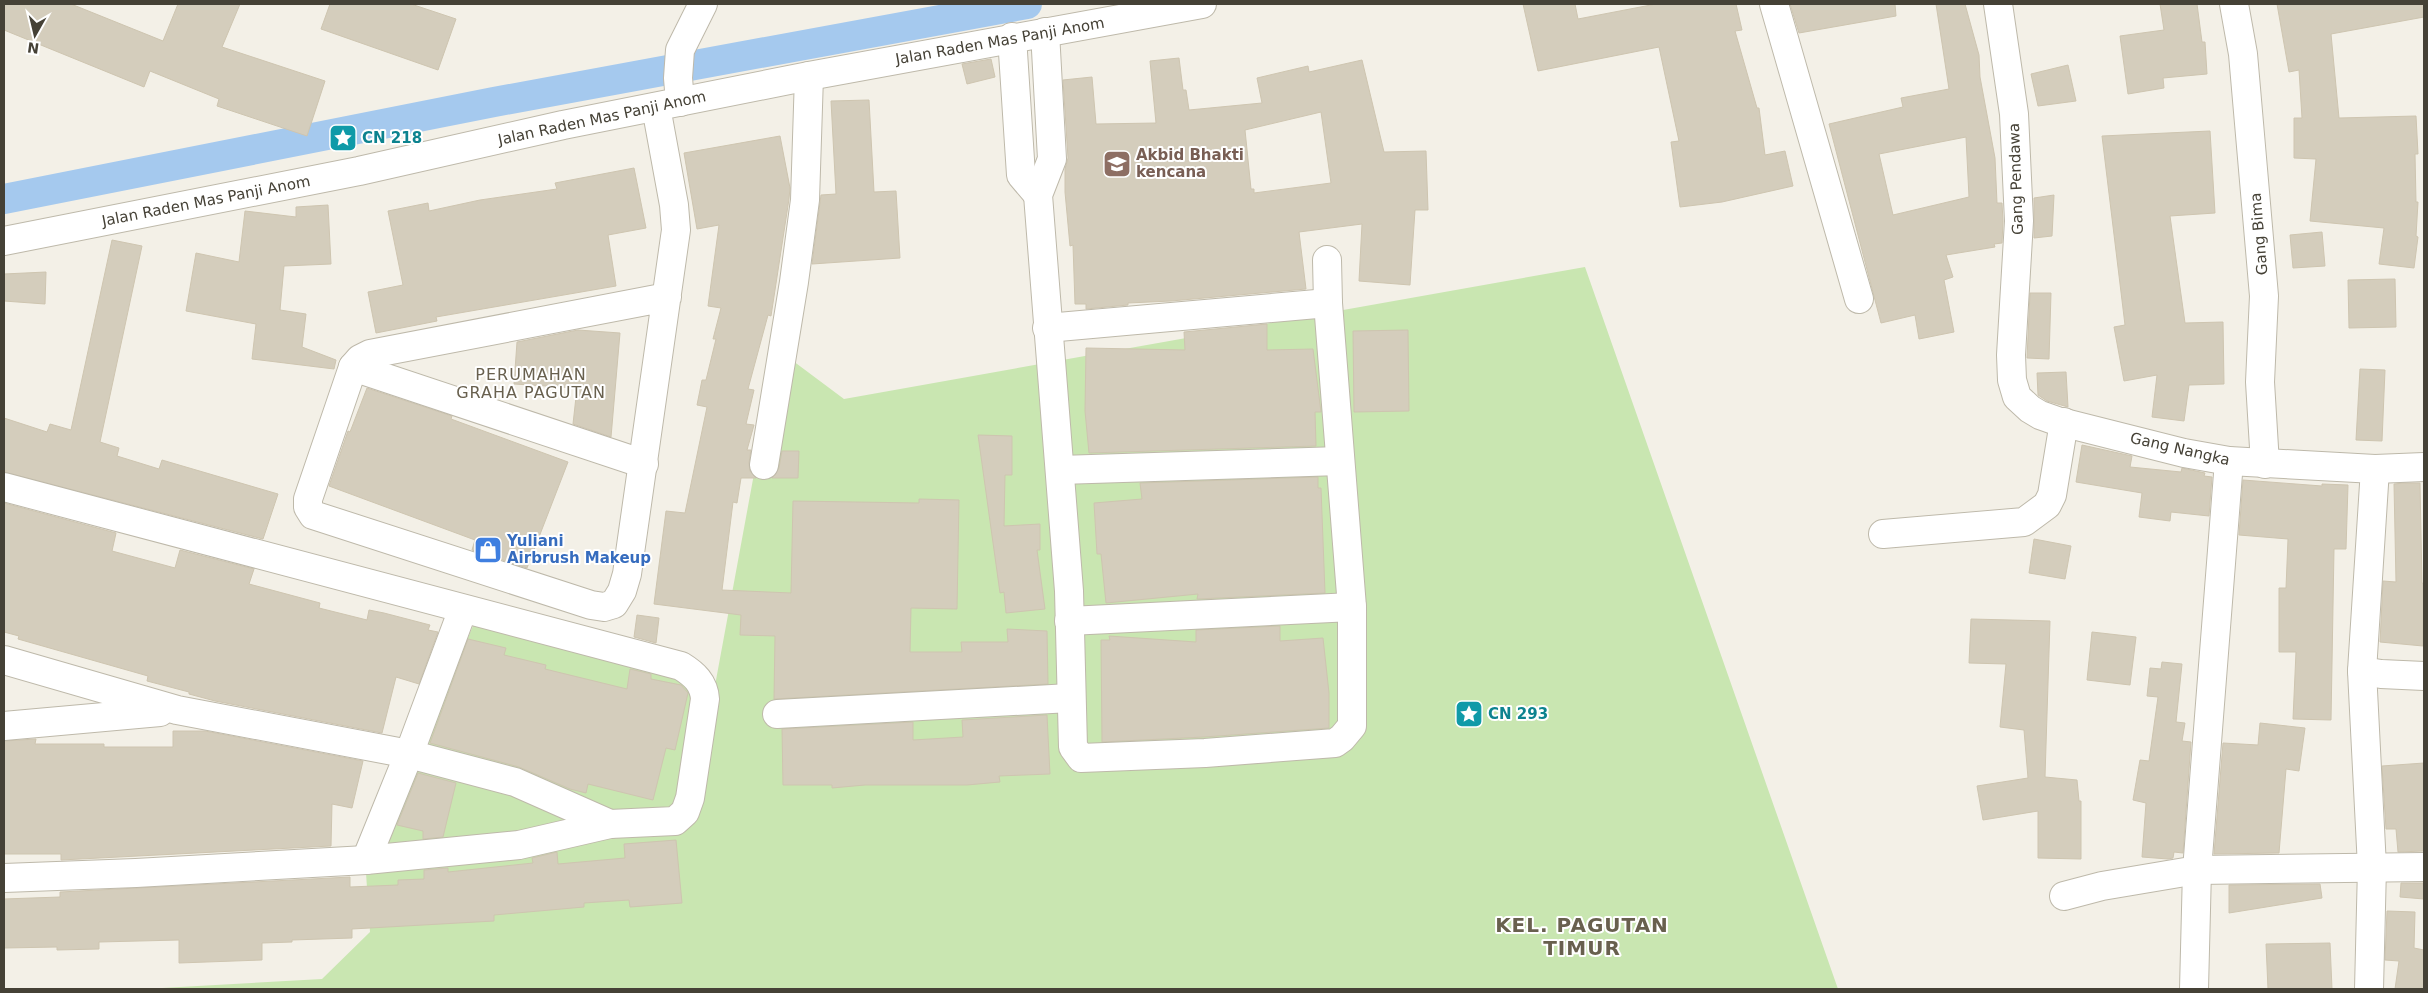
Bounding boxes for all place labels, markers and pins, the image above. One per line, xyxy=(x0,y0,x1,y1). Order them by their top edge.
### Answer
place icon: CN 218 xyxy=(328,123,358,153)
place label: CN 218 xyxy=(362,129,422,147)
place label: Akbid Bhakti kencana xyxy=(1136,146,1244,181)
school or university icon: Akbid Bhakti kencana xyxy=(1102,149,1132,179)
place label: Yuliani Airbrush Makeup xyxy=(506,532,651,567)
shop icon: Yuliani Airbrush Makeup xyxy=(473,535,503,565)
place icon: CN 293 xyxy=(1454,699,1484,729)
place label: CN 293 xyxy=(1488,705,1548,723)

